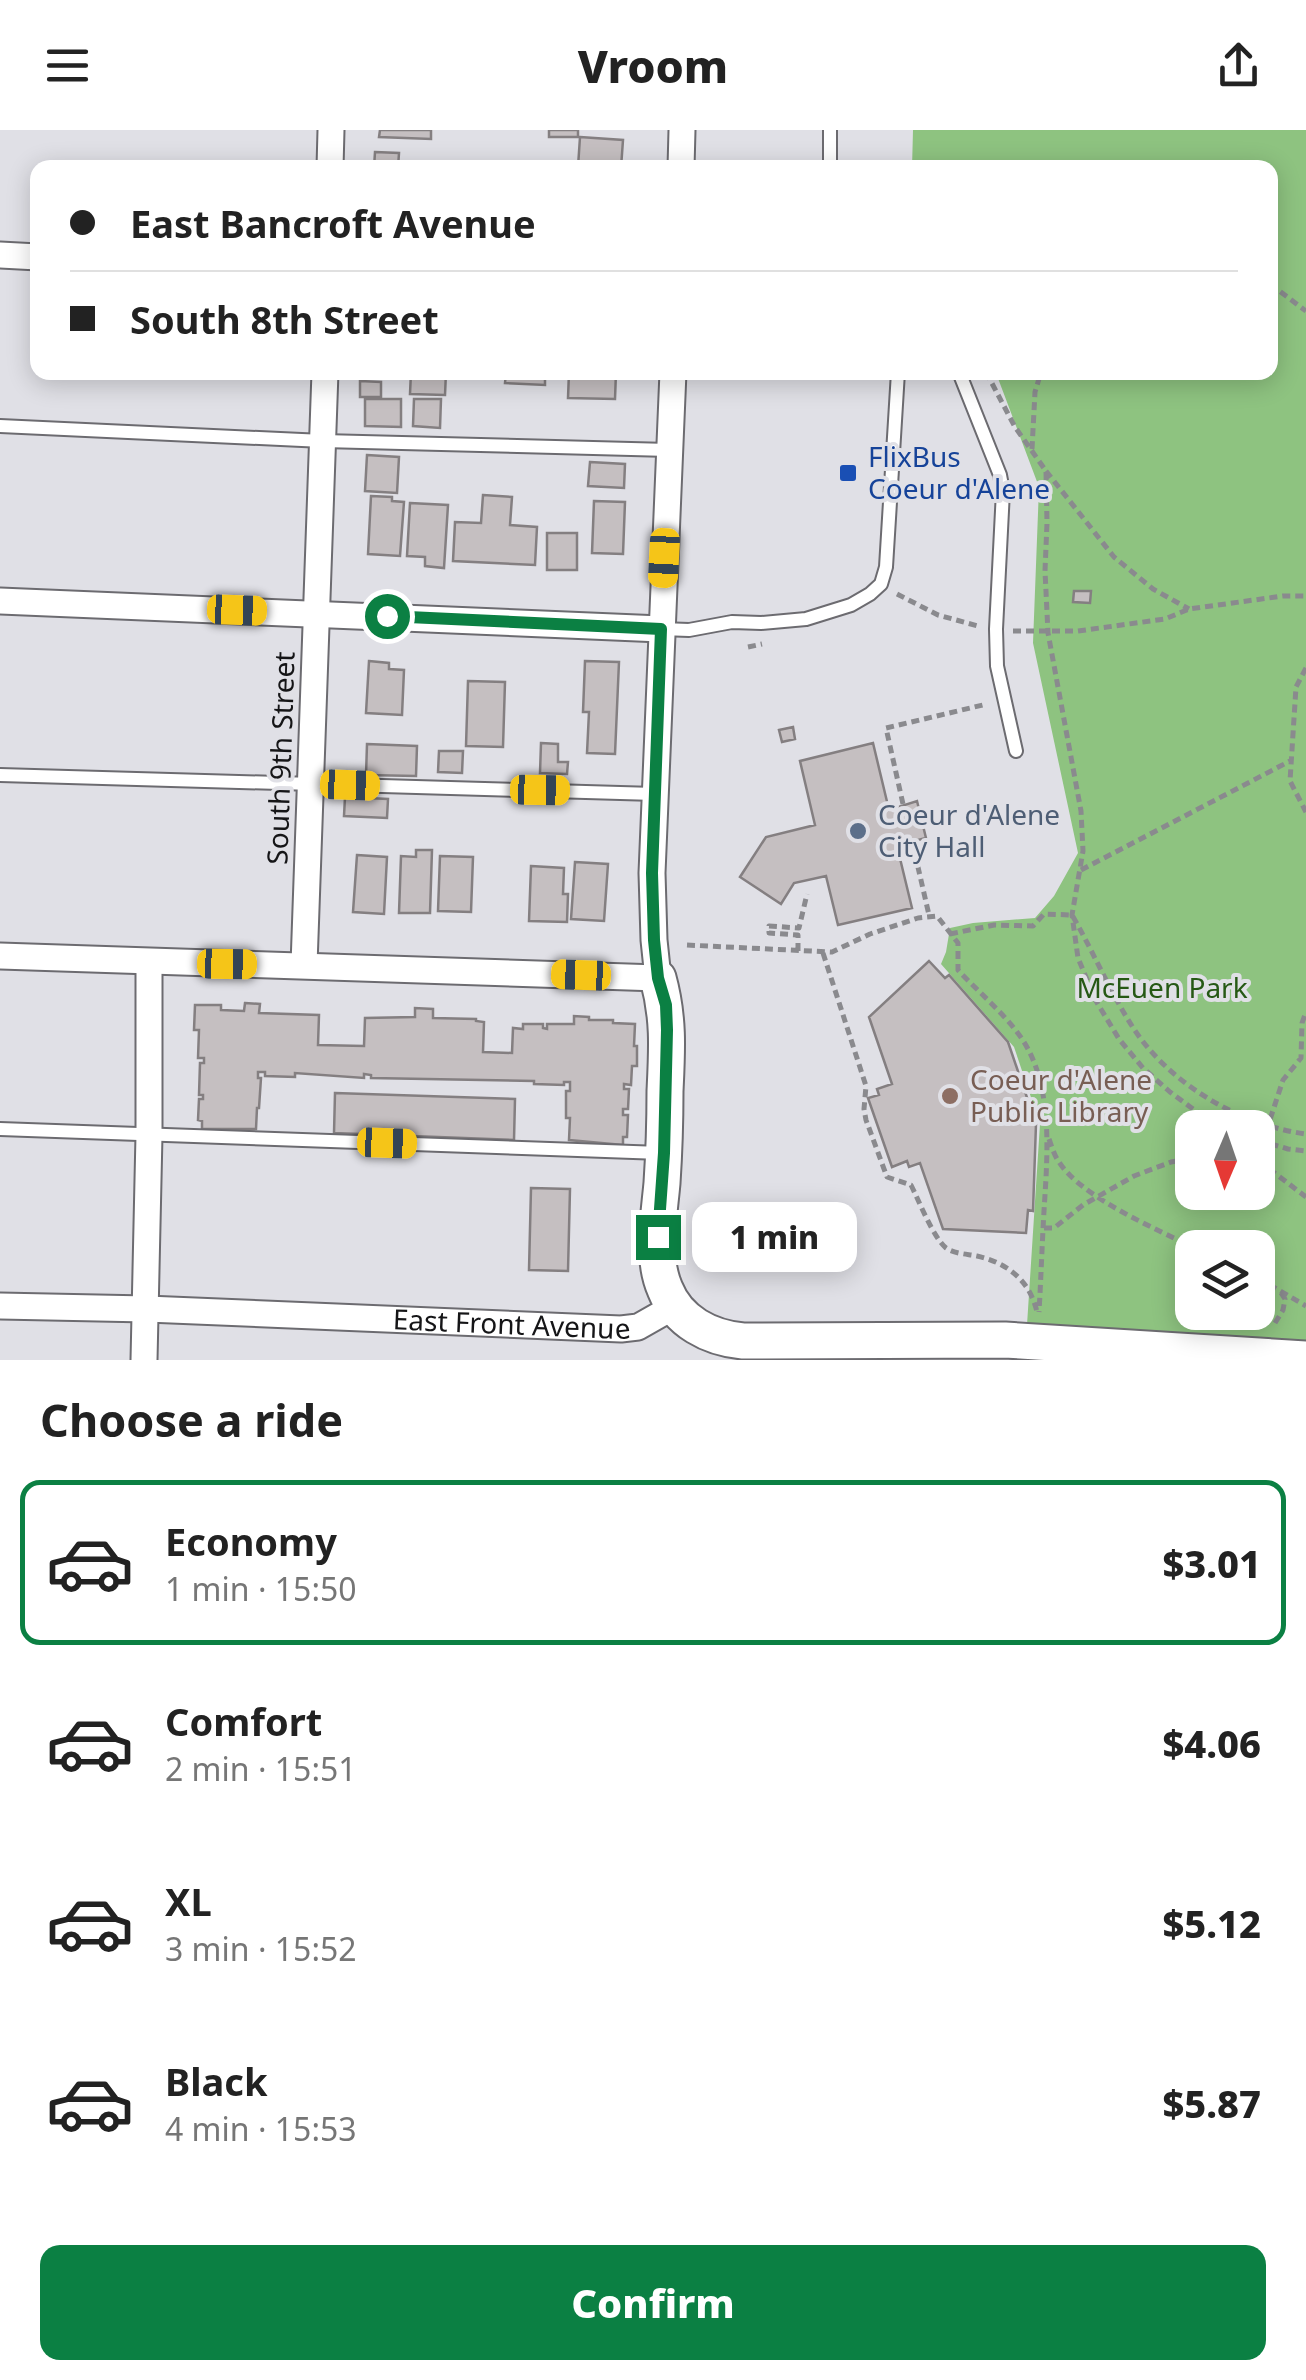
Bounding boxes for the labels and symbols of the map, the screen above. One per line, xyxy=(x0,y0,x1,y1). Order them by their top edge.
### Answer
place label: FlixBus Coeur d'Alene xyxy=(868,437,1050,507)
marker: FlixBus Coeur d'Alene xyxy=(837,462,859,484)
car xyxy=(647,527,681,589)
car xyxy=(206,594,268,626)
route start xyxy=(365,594,410,639)
street label: South 9th Street xyxy=(257,651,303,865)
car xyxy=(319,769,381,801)
car xyxy=(510,774,570,806)
place label: Coeur d'Alene City Hall xyxy=(878,795,1060,865)
marker: Coeur d'Alene City Hall xyxy=(847,820,869,842)
car xyxy=(197,948,257,980)
car xyxy=(550,959,612,991)
park label: McEuen Park xyxy=(1076,968,1248,1006)
place label: Coeur d'Alene Public Library xyxy=(970,1060,1152,1130)
marker: Coeur d'Alene Public Library xyxy=(939,1085,961,1107)
north arrow xyxy=(1175,1110,1275,1210)
car xyxy=(356,1127,418,1159)
callout: 1 min xyxy=(693,1202,858,1272)
route end xyxy=(636,1215,681,1260)
street label: East Front Avenue xyxy=(392,1299,632,1348)

